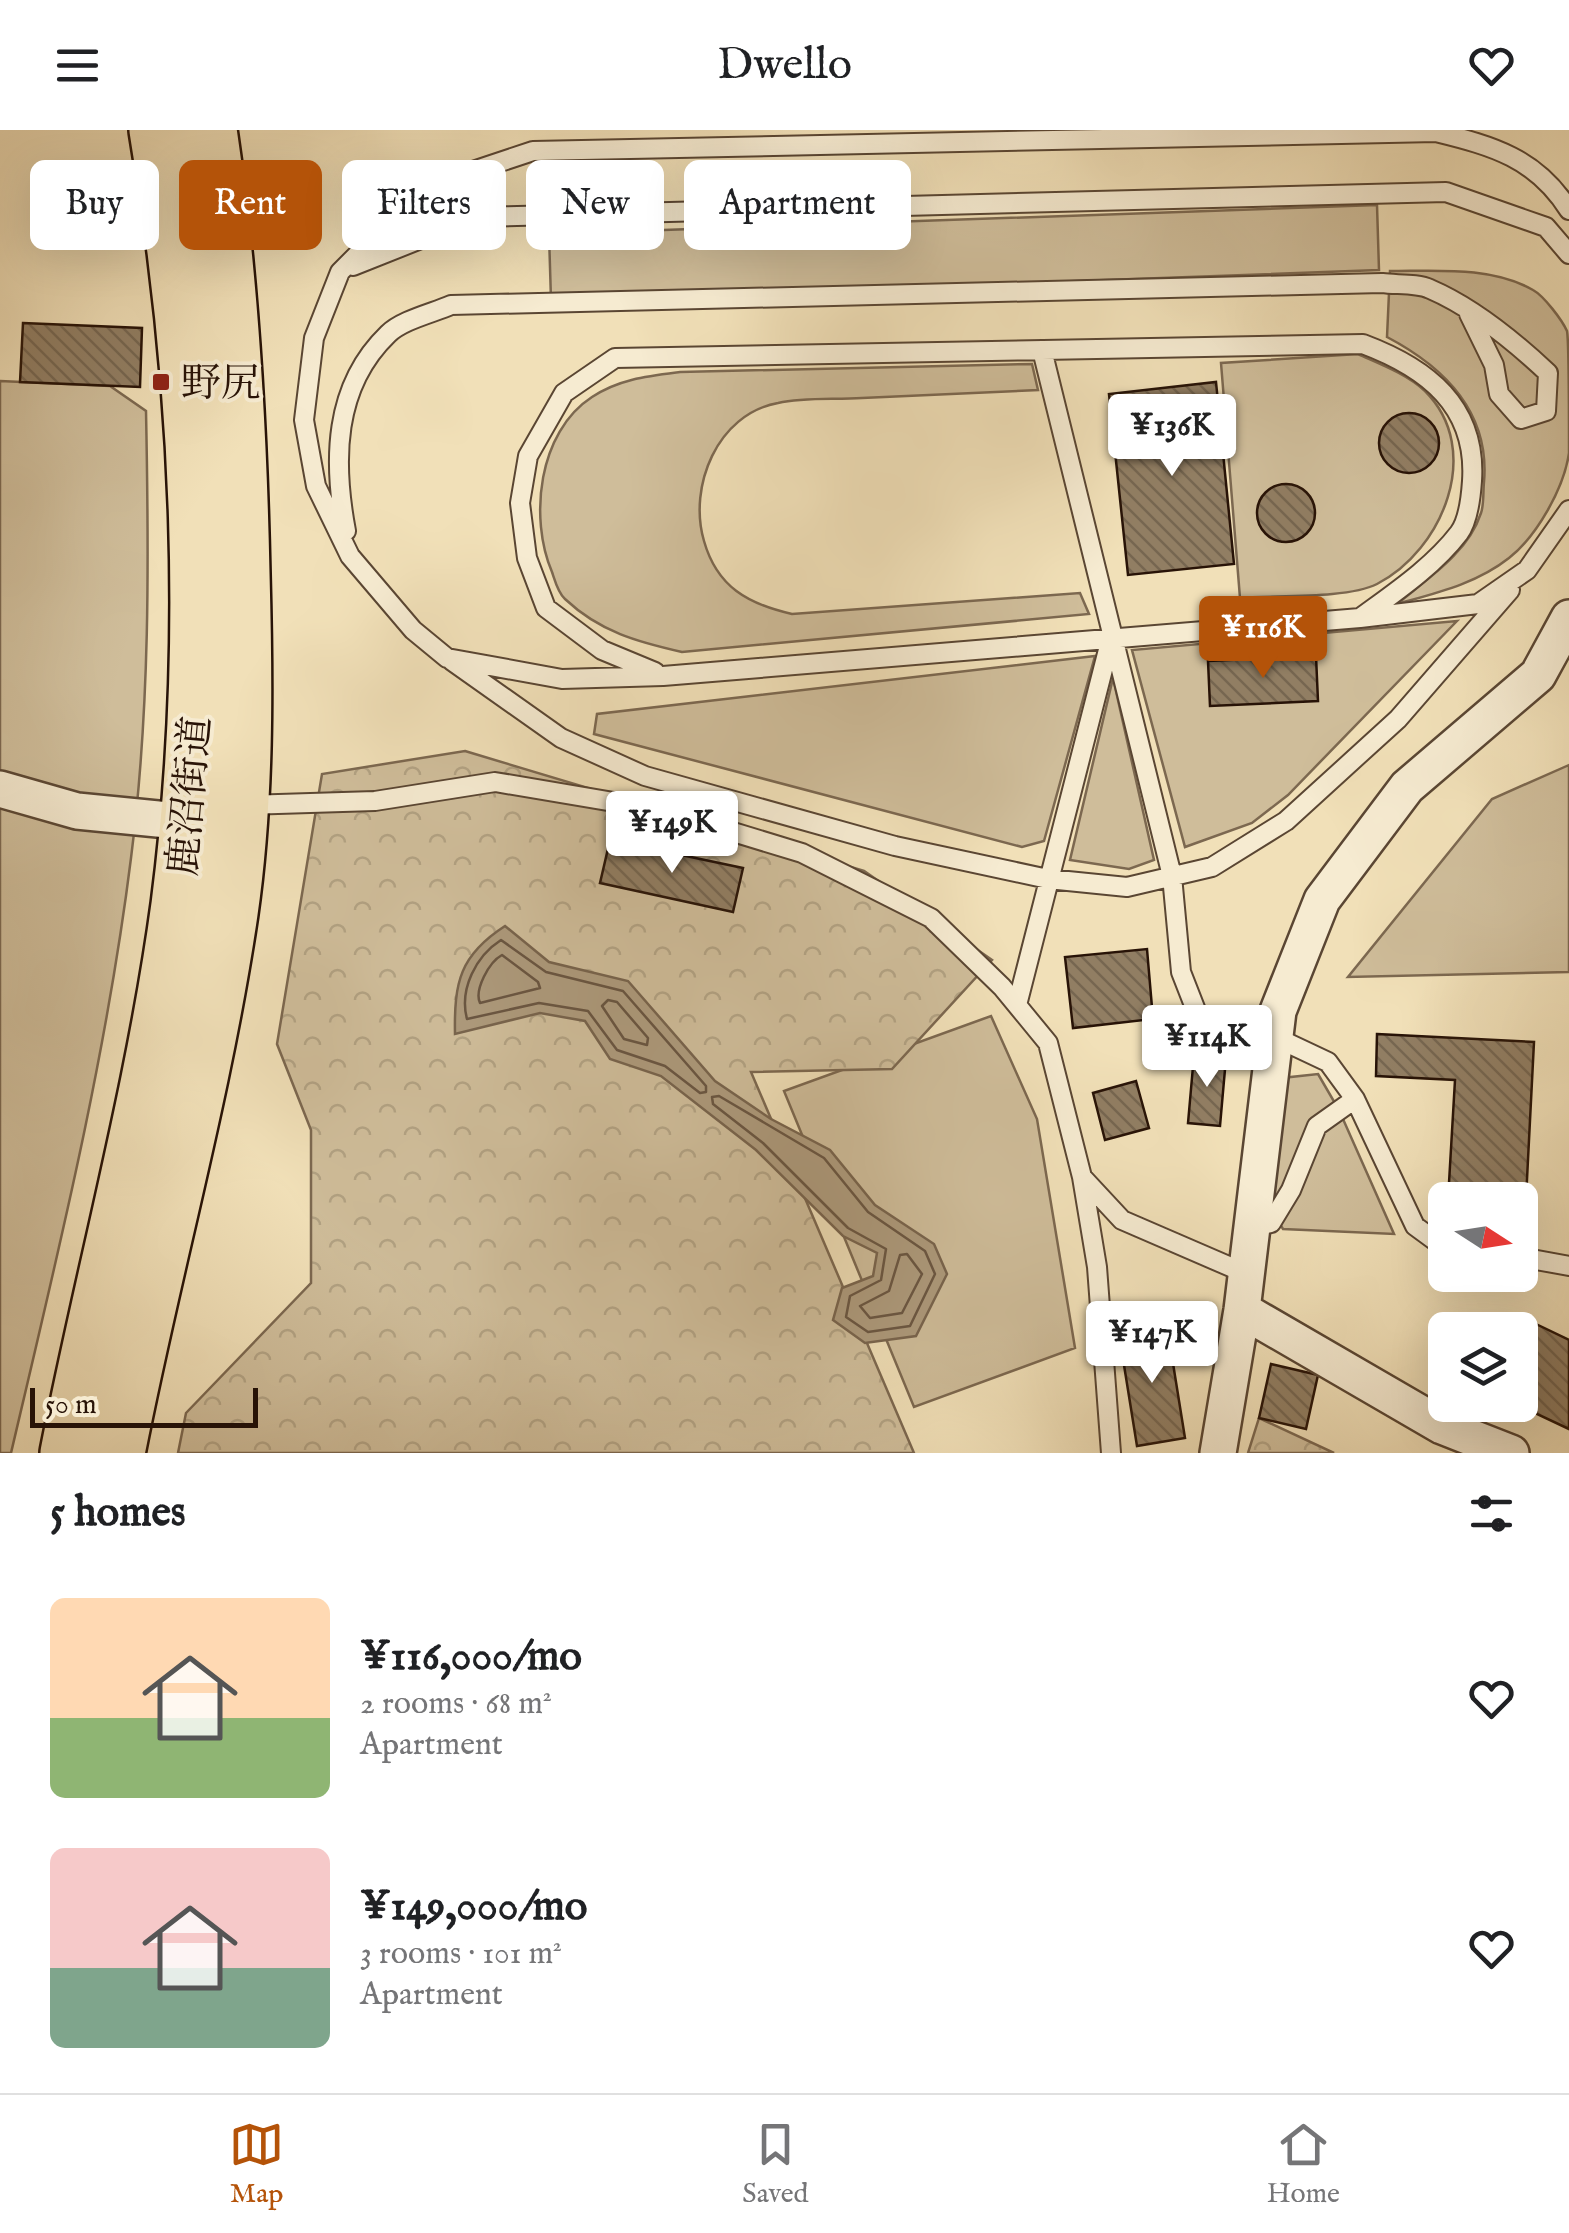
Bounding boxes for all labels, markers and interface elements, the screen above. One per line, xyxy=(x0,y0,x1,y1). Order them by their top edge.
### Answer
text: Dwello xyxy=(717,37,852,94)
icon: menu xyxy=(50,38,105,93)
icon: heart xyxy=(1464,38,1519,93)
chip: Buy xyxy=(30,160,159,250)
chip: Rent xyxy=(179,160,322,250)
chip: Filters xyxy=(342,160,506,250)
chip: New xyxy=(526,160,664,250)
chip: Apartment xyxy=(684,160,911,250)
place label: 野尻 xyxy=(181,360,261,411)
marker: 野尻 xyxy=(150,371,172,393)
pin: ¥136K xyxy=(1102,394,1242,479)
text: ¥136K xyxy=(1130,406,1214,447)
pin: ¥116K xyxy=(1193,596,1333,681)
text: ¥116K xyxy=(1221,608,1305,649)
street label: 鹿沼街道 xyxy=(159,714,224,878)
pin: ¥149K xyxy=(602,791,742,876)
text: ¥149K xyxy=(628,803,716,844)
pin: ¥114K xyxy=(1137,1005,1277,1090)
text: ¥114K xyxy=(1164,1017,1250,1058)
north arrow xyxy=(1428,1182,1538,1292)
map controls xyxy=(1428,1182,1538,1422)
pin: ¥147K xyxy=(1082,1301,1222,1386)
button: layers xyxy=(1428,1312,1538,1422)
text: ¥147K xyxy=(1108,1313,1196,1354)
scale bar xyxy=(30,1383,258,1428)
text: 50 m xyxy=(45,1388,97,1423)
icon: filters xyxy=(1464,1486,1519,1541)
text: 5 homes xyxy=(50,1487,186,1540)
text: ¥116,000/mo xyxy=(360,1631,582,1684)
icon: home xyxy=(130,1638,250,1758)
icon: heart xyxy=(1464,1671,1519,1726)
text: 2 rooms · 68 m² xyxy=(360,1684,552,1725)
text: Apartment xyxy=(360,1725,503,1766)
text: ¥149,000/mo xyxy=(360,1881,588,1934)
icon: home xyxy=(130,1888,250,2008)
icon: heart xyxy=(1464,1921,1519,1976)
text: 3 rooms · 101 m² xyxy=(360,1934,562,1975)
text: Apartment xyxy=(360,1975,503,2016)
tab: Map xyxy=(229,2117,284,2212)
tab: Saved xyxy=(742,2117,809,2212)
tab: Home xyxy=(1267,2117,1340,2212)

